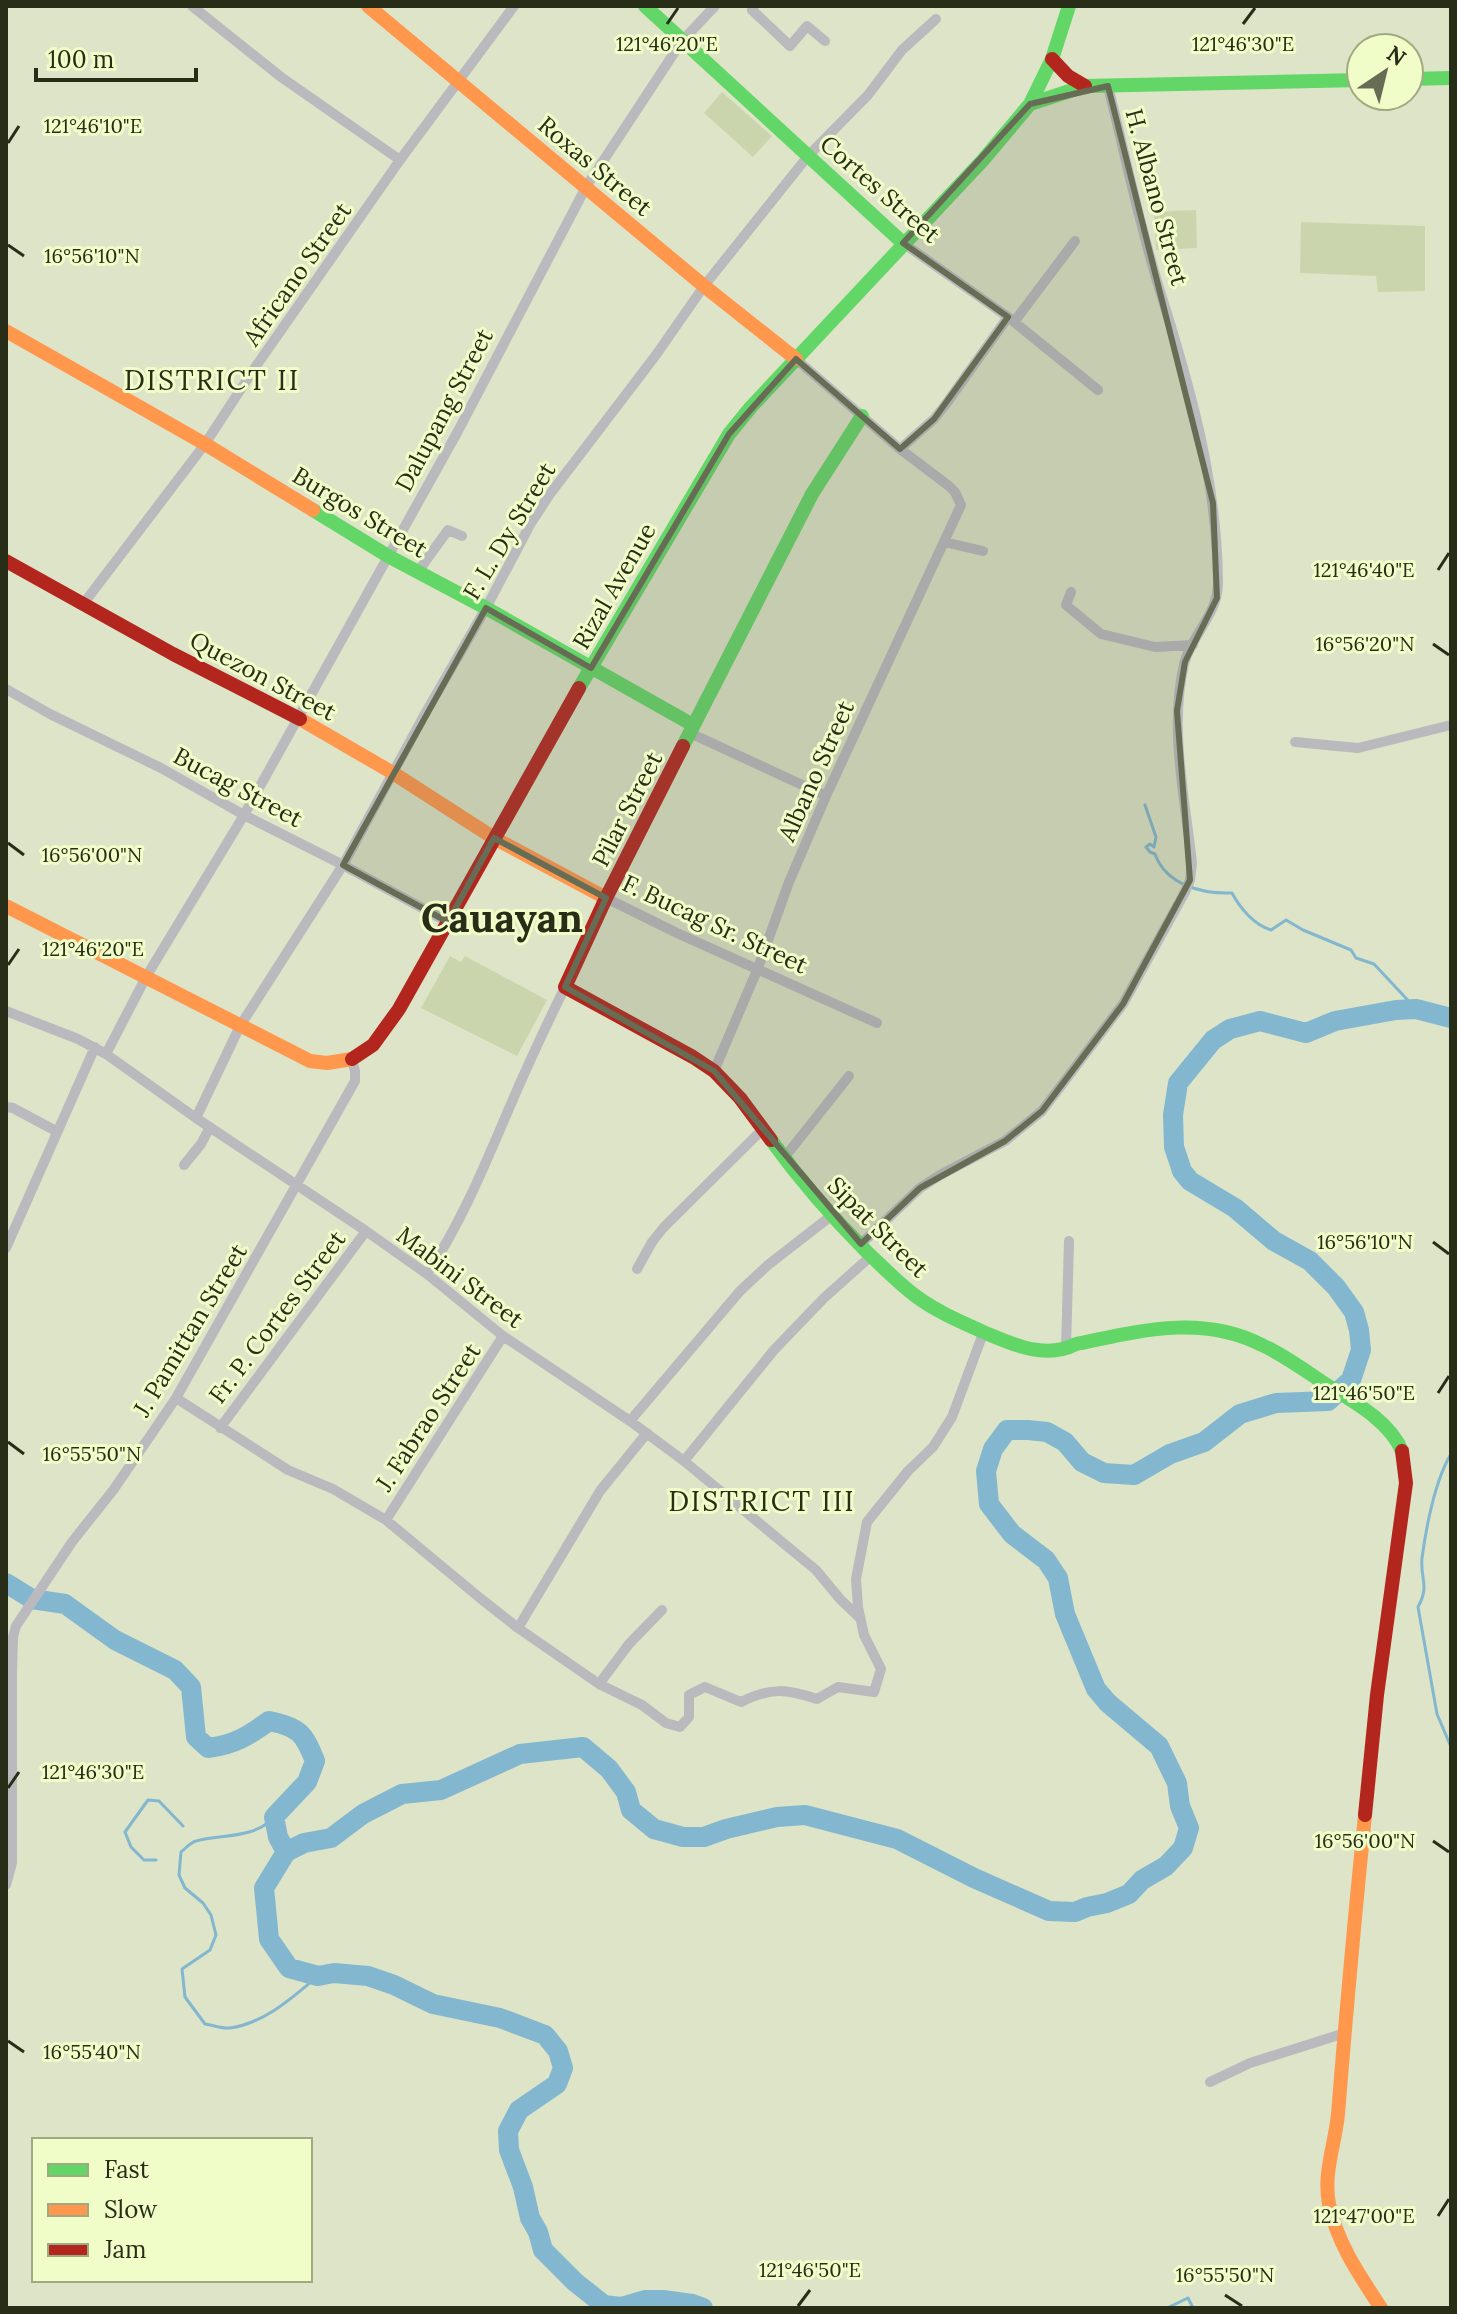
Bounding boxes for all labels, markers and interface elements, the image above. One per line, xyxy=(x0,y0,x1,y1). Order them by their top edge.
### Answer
text: 121°46'20"E xyxy=(616,31,718,56)
text: 121°46'30"E xyxy=(1192,31,1294,56)
scale bar xyxy=(36,32,196,82)
north arrow xyxy=(1345,32,1425,112)
text: N xyxy=(1381,39,1411,72)
text: 100 m xyxy=(48,44,114,75)
street label: H. Albano Street xyxy=(1118,105,1196,289)
street label: Roxas Street xyxy=(532,109,659,223)
text: 121°46'10"E xyxy=(44,113,142,138)
street label: Cortes Street xyxy=(814,128,947,250)
street label: Africano Street xyxy=(235,196,358,353)
text: 16°56'10"N xyxy=(44,243,140,268)
street label: Dalupang Street xyxy=(388,323,500,497)
district label: DISTRICT II xyxy=(124,362,300,398)
street label: F. L. Dy Street xyxy=(456,456,563,605)
street label: Burgos Street xyxy=(287,460,434,565)
street label: Rizal Avenue xyxy=(565,517,663,655)
text: 121°46'40"E xyxy=(1313,557,1415,582)
street label: Quezon Street xyxy=(184,624,342,728)
text: 16°56'20"N xyxy=(1316,631,1414,656)
street label: Albano Street xyxy=(771,695,861,847)
street label: Bucag Street xyxy=(168,740,309,834)
street label: Pilar Street xyxy=(585,746,669,872)
text: 16°56'00"N xyxy=(42,842,142,867)
street label: F. Bucag Sr. Street xyxy=(617,868,813,981)
district label: Cauayan xyxy=(421,892,583,943)
text: 121°46'20"E xyxy=(42,936,144,961)
street label: Sipat Street xyxy=(821,1170,936,1285)
street label: Mabini Street xyxy=(390,1219,530,1335)
street label: Fr. P. Cortes Street xyxy=(202,1224,353,1410)
text: 16°56'10"N xyxy=(1317,1229,1413,1254)
street label: J. Pamittan Street xyxy=(126,1237,254,1423)
street label: J. Fabrao Street xyxy=(368,1337,488,1498)
text: 121°46'50"E xyxy=(1313,1380,1415,1405)
text: 16°55'50"N xyxy=(43,1441,141,1466)
district label: DISTRICT III xyxy=(668,1483,856,1519)
text: 121°46'30"E xyxy=(42,1759,144,1784)
text: 16°56'00"N xyxy=(1315,1828,1415,1853)
text: 16°55'40"N xyxy=(43,2039,141,2064)
legend xyxy=(32,2138,312,2282)
text: Fast xyxy=(104,2154,150,2185)
text: Slow xyxy=(104,2194,158,2225)
text: 121°47'00"E xyxy=(1313,2203,1415,2228)
text: Jam xyxy=(103,2234,146,2265)
text: 121°46'50"E xyxy=(759,2257,861,2282)
text: 16°55'50"N xyxy=(1176,2262,1274,2287)

